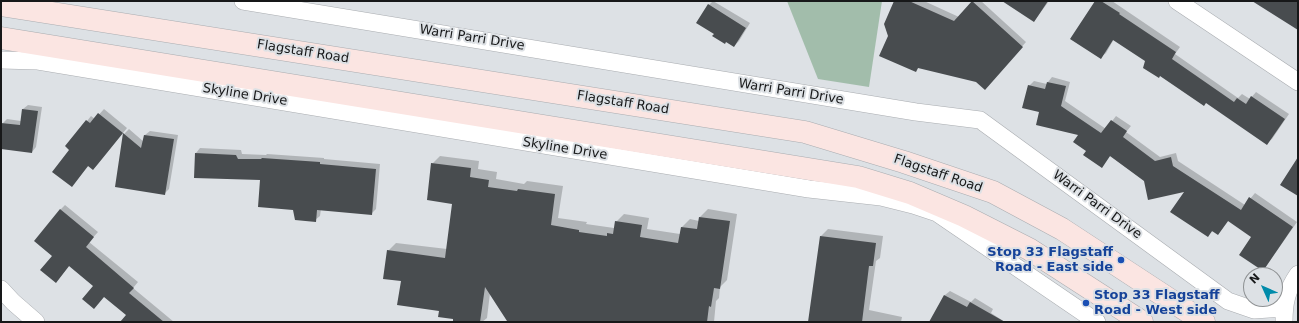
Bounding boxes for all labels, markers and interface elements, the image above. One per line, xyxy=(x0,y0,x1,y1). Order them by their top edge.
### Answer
street label: Warri Parri Drive xyxy=(418,22,526,54)
street label: Flagstaff Road xyxy=(256,37,350,67)
street label: Warri Parri Drive xyxy=(737,76,845,108)
street label: Skyline Drive xyxy=(202,81,288,109)
street label: Flagstaff Road xyxy=(576,88,670,118)
street label: Skyline Drive xyxy=(522,135,608,163)
street label: Flagstaff Road xyxy=(892,152,984,196)
street label: Warri Parri Drive xyxy=(1049,167,1145,243)
place label: Stop 33 Flagstaff Road - East side xyxy=(987,245,1113,276)
marker: Stop 33 Flagstaff Road - East side xyxy=(1116,255,1126,265)
north arrow xyxy=(1243,267,1283,307)
text: N xyxy=(1247,271,1263,287)
place label: Stop 33 Flagstaff Road - West side xyxy=(1094,288,1220,319)
marker: Stop 33 Flagstaff Road - West side xyxy=(1081,298,1091,308)

